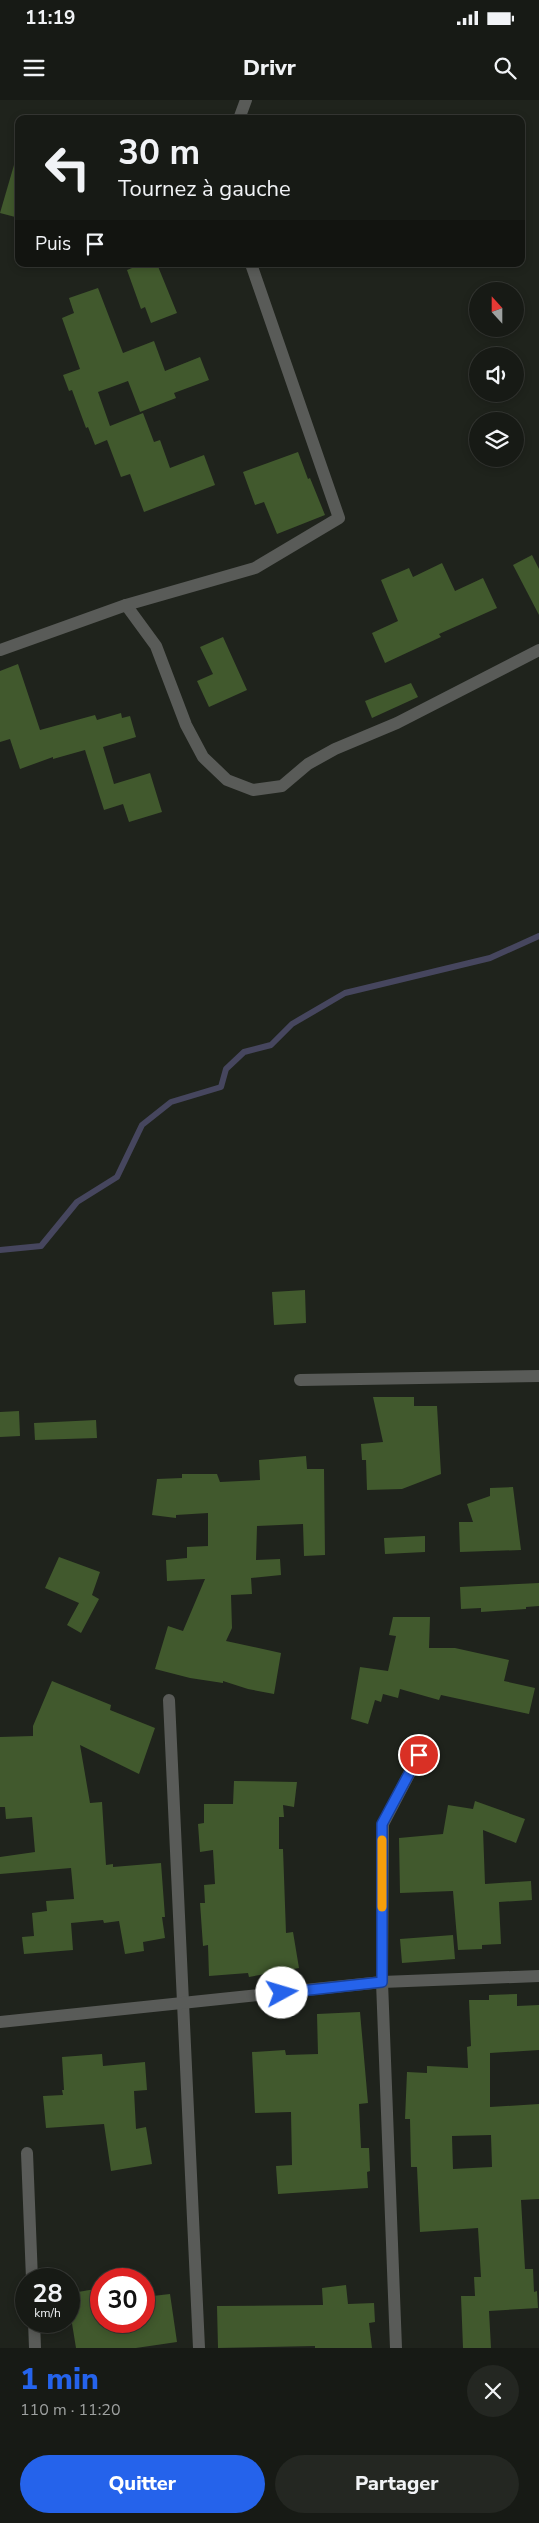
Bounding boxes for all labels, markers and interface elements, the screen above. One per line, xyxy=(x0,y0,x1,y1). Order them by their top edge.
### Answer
text: 11:19 xyxy=(25,5,75,31)
text: Drivr xyxy=(243,53,296,83)
icon: menu xyxy=(20,54,48,82)
icon: search xyxy=(491,54,519,82)
text: 30 m xyxy=(118,129,200,176)
icon: left xyxy=(35,135,100,200)
text: Tournez à gauche xyxy=(118,174,291,204)
icon: arrive xyxy=(81,230,109,258)
text: Puis xyxy=(35,231,71,257)
north arrow xyxy=(469,282,524,338)
map controls xyxy=(469,282,524,467)
button: sound xyxy=(469,347,524,402)
button: layers xyxy=(469,412,524,467)
pin xyxy=(398,1734,440,1776)
icon: arrive xyxy=(405,1741,433,1769)
position arrow xyxy=(255,1966,307,2018)
speed limit sign: 30 xyxy=(90,2268,155,2333)
text: 28 xyxy=(32,2277,63,2311)
text: km/h xyxy=(34,2305,61,2321)
text: 1 min xyxy=(20,2359,99,2400)
button: close xyxy=(467,2365,519,2417)
text: 110 m · 11:20 xyxy=(20,2399,121,2421)
button: Quitter xyxy=(20,2455,265,2513)
button: Partager xyxy=(275,2455,519,2513)

